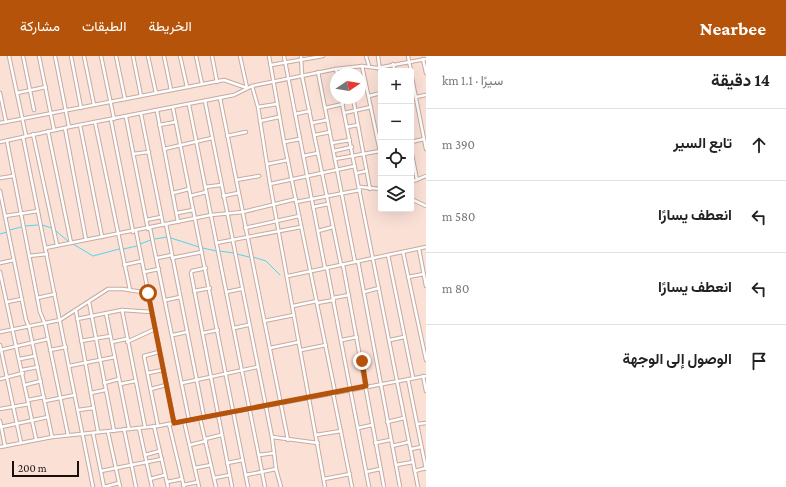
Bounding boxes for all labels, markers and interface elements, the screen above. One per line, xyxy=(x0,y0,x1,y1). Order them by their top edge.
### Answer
text: مشاركة xyxy=(20,18,60,34)
text: الطبقات xyxy=(82,18,126,34)
text: الخريطة xyxy=(148,18,192,34)
text: Nearbee xyxy=(700,18,766,39)
north arrow xyxy=(330,68,366,104)
map controls xyxy=(378,68,414,212)
button: + xyxy=(378,68,414,104)
text: 14 دقيقة xyxy=(711,71,770,90)
text: سيرًا · 1.1 km xyxy=(442,73,503,88)
button: − xyxy=(378,104,414,140)
icon: ahead xyxy=(748,134,770,156)
text: تابع السير xyxy=(673,135,732,151)
text: 390 m xyxy=(442,137,475,152)
button: locate xyxy=(378,140,414,176)
button: layers xyxy=(378,176,414,212)
icon: left xyxy=(748,206,770,228)
text: انعطف يسارًا xyxy=(658,207,732,223)
text: 580 m xyxy=(442,209,475,224)
icon: left xyxy=(748,278,770,300)
text: انعطف يسارًا xyxy=(658,279,732,295)
text: 80 m xyxy=(442,281,469,296)
route start xyxy=(139,284,157,302)
icon: arrive xyxy=(748,350,770,372)
text: الوصول إلى الوجهة xyxy=(623,351,732,367)
route end xyxy=(353,352,371,370)
scale bar xyxy=(12,459,79,478)
text: 200 m xyxy=(18,462,47,474)

